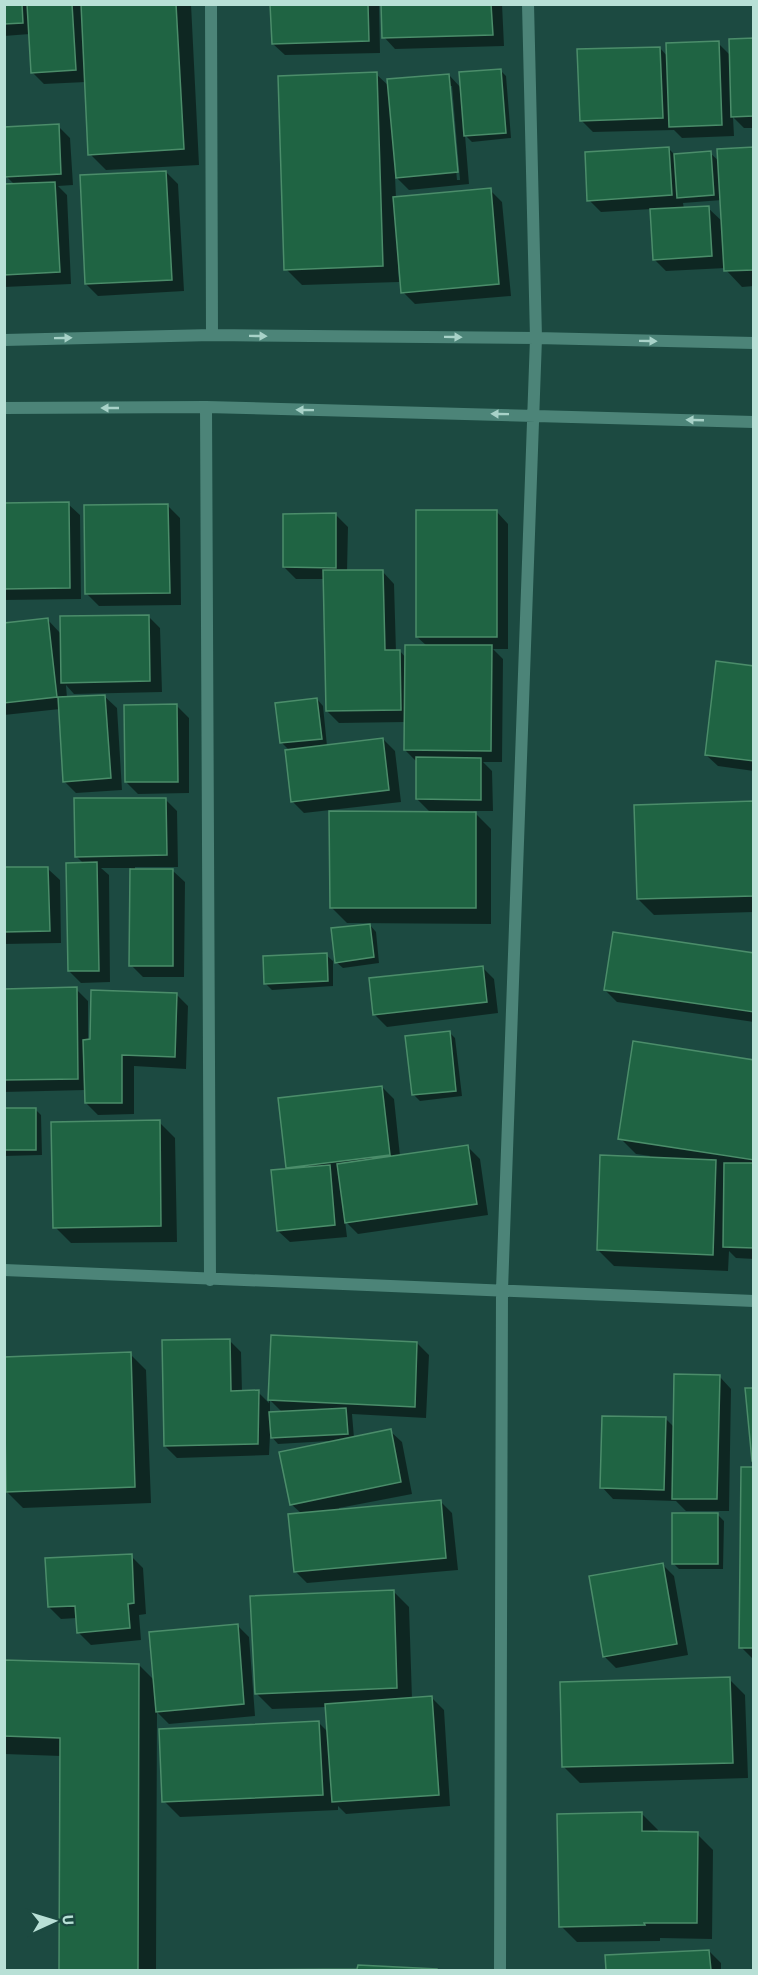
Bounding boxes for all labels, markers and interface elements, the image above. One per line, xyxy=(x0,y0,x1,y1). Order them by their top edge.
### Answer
one-way arrow xyxy=(248,331,267,340)
one-way arrow xyxy=(443,332,462,342)
one-way arrow xyxy=(53,334,72,343)
one-way arrow xyxy=(638,336,657,346)
one-way arrow xyxy=(101,403,120,413)
one-way arrow xyxy=(296,405,315,414)
one-way arrow xyxy=(491,410,510,419)
one-way arrow xyxy=(686,416,705,425)
north arrow xyxy=(24,1891,84,1951)
text: U xyxy=(57,1914,79,1926)

